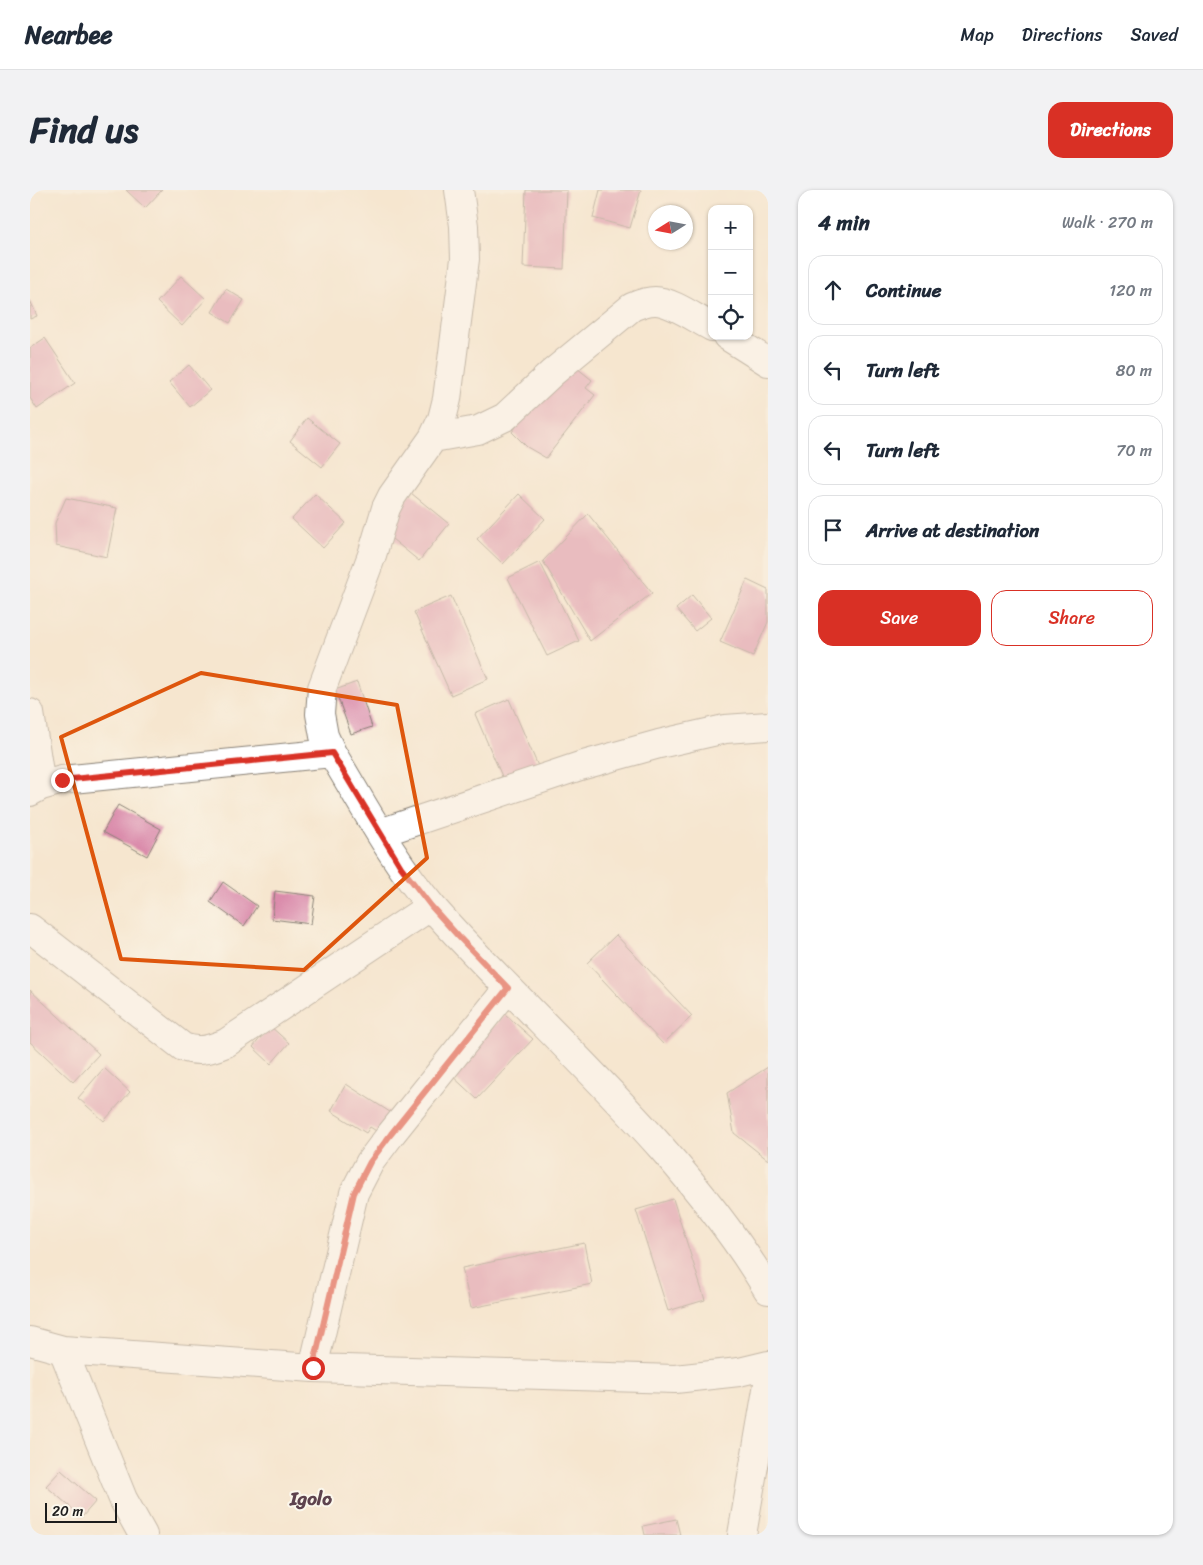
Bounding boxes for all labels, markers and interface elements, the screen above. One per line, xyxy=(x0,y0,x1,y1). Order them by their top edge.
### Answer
text: Nearbee xyxy=(25,14,113,56)
text: Map xyxy=(961,19,994,51)
text: Directions xyxy=(1022,19,1103,51)
text: Saved xyxy=(1131,19,1178,51)
text: Find us xyxy=(30,99,138,161)
button: Directions xyxy=(1048,102,1173,158)
text: 4 min xyxy=(818,204,870,242)
north arrow xyxy=(648,205,693,250)
map controls xyxy=(708,205,753,340)
button: + xyxy=(708,205,753,250)
text: Walk · 270 m xyxy=(1062,208,1153,237)
button: − xyxy=(708,250,753,295)
text: Continue xyxy=(866,274,942,307)
icon: ahead xyxy=(819,276,847,304)
text: 120 m xyxy=(1109,276,1152,305)
button: locate xyxy=(708,295,753,340)
text: Turn left xyxy=(866,354,939,387)
icon: left xyxy=(819,356,847,384)
text: 80 m xyxy=(1116,356,1152,385)
text: Turn left xyxy=(866,434,939,467)
icon: left xyxy=(819,436,847,464)
text: 70 m xyxy=(1116,436,1152,465)
text: Arrive at destination xyxy=(866,514,1039,547)
icon: arrive xyxy=(819,516,847,544)
button: Save xyxy=(818,590,981,646)
button: Share xyxy=(991,590,1153,646)
route end xyxy=(51,769,74,792)
route start xyxy=(302,1357,325,1380)
district label: Igolo xyxy=(289,1482,332,1515)
text: 20 m xyxy=(52,1499,83,1524)
scale bar xyxy=(45,1500,118,1523)

